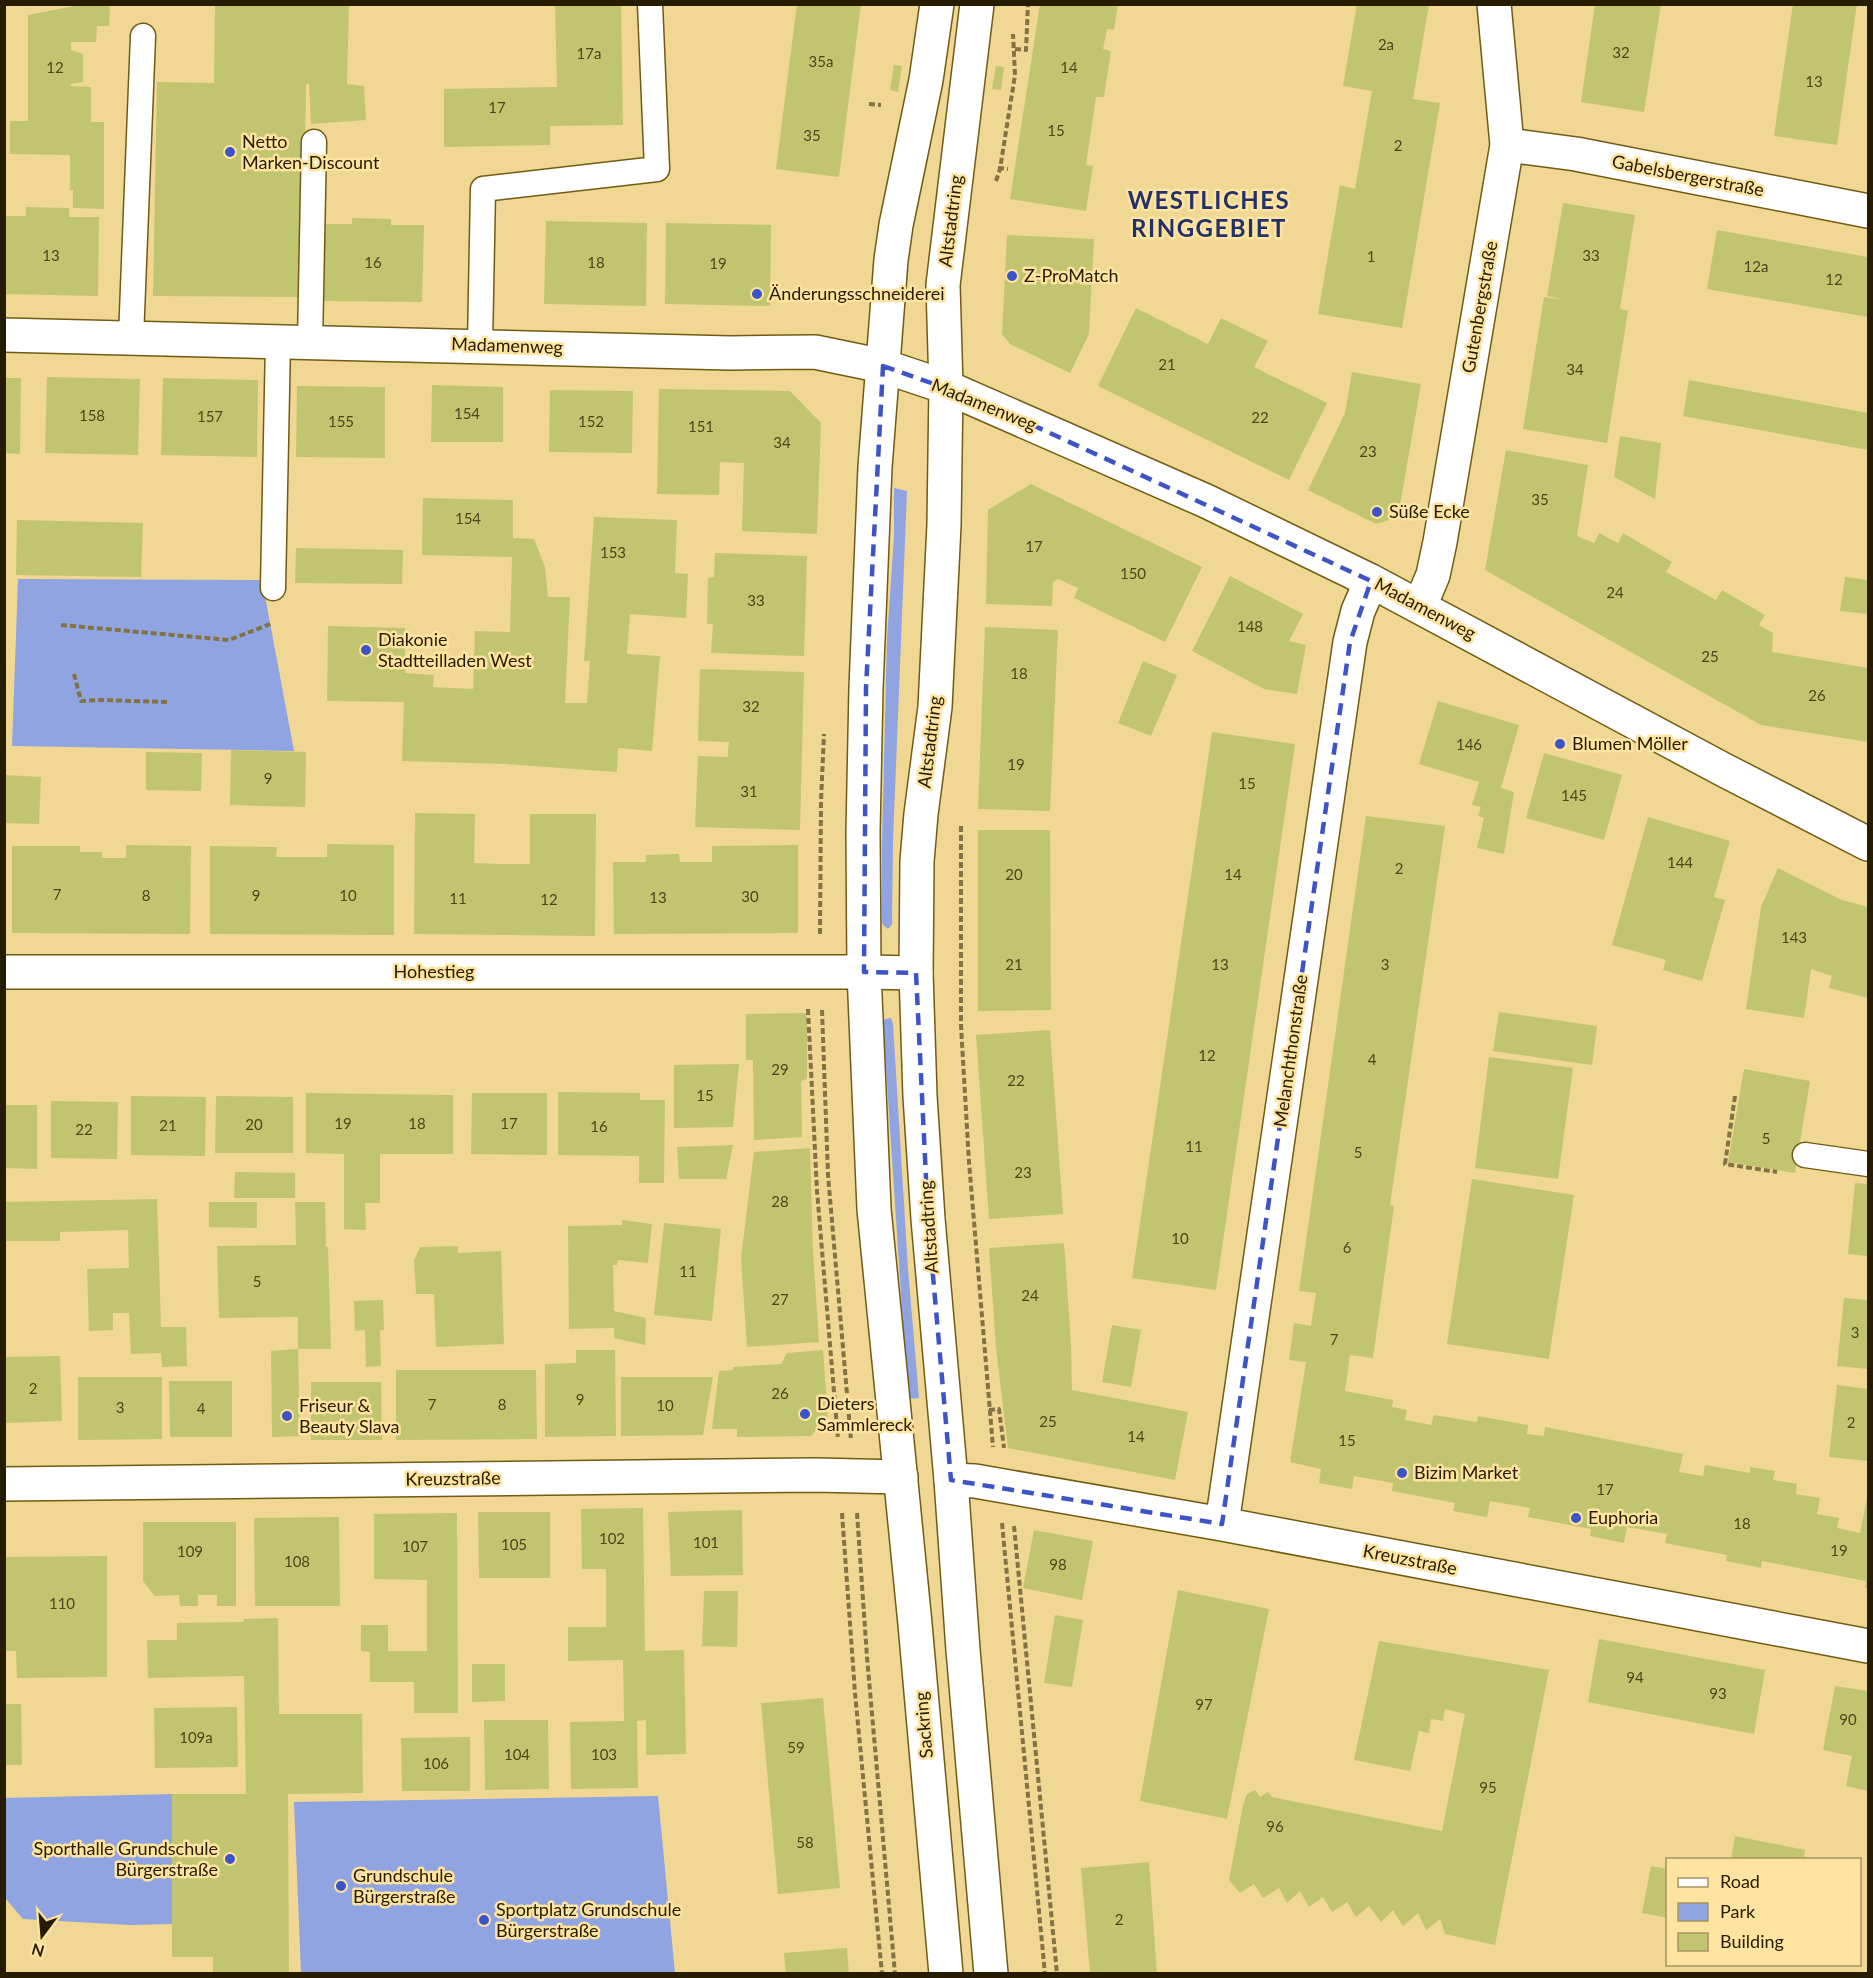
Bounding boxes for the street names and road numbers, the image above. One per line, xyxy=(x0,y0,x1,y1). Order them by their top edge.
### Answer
street label: Gabelsbergerstraße xyxy=(1610,149,1766,201)
street label: Altstadtring xyxy=(933,173,967,268)
street label: Gutenbergstraße xyxy=(1457,239,1501,375)
street label: Madamenweg xyxy=(451,332,563,358)
street label: Madamenweg xyxy=(929,373,1040,435)
street label: Madamenweg xyxy=(1371,572,1480,644)
street label: Altstadtring xyxy=(912,694,946,789)
street label: Hohestieg xyxy=(394,960,474,982)
street label: Melanchthonstraße xyxy=(1268,973,1312,1129)
street label: Altstadtring xyxy=(914,1180,942,1274)
street label: Kreuzstraße xyxy=(405,1466,501,1490)
street label: Kreuzstraße xyxy=(1361,1539,1459,1579)
street label: Sackring xyxy=(909,1691,937,1759)

